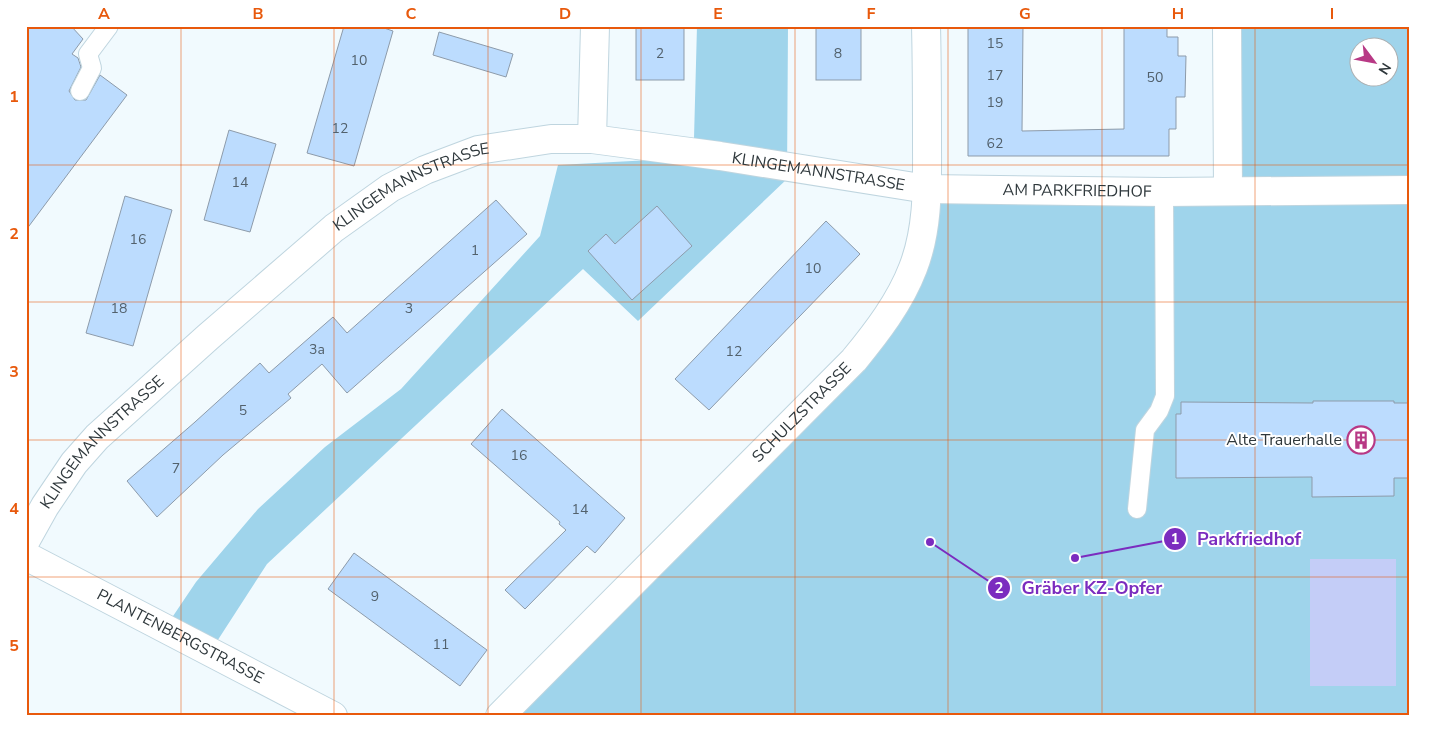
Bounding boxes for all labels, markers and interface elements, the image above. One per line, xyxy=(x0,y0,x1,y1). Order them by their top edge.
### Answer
text: A xyxy=(98,3,110,25)
text: B xyxy=(252,3,264,25)
text: C xyxy=(406,3,417,25)
text: D xyxy=(559,3,571,25)
text: E xyxy=(713,3,723,25)
text: F xyxy=(867,3,876,25)
text: G xyxy=(1019,3,1031,25)
text: H xyxy=(1172,3,1184,25)
text: I xyxy=(1330,3,1334,25)
house number: 15 xyxy=(987,34,1003,53)
north arrow xyxy=(1348,38,1398,88)
house number: 2 xyxy=(656,44,664,63)
house number: 8 xyxy=(834,44,842,63)
house number: 10 xyxy=(351,51,367,70)
text: N xyxy=(1374,59,1395,78)
house number: 17 xyxy=(987,66,1003,85)
house number: 50 xyxy=(1147,68,1163,87)
text: 1 xyxy=(9,86,19,108)
house number: 19 xyxy=(987,93,1003,112)
house number: 12 xyxy=(332,119,348,138)
house number: 62 xyxy=(987,134,1003,153)
street label: KLINGEMANNSTRASSE xyxy=(328,137,491,236)
street label: KLINGEMANNSTRASSE xyxy=(730,147,907,196)
house number: 14 xyxy=(232,173,248,192)
street label: AM PARKFRIEDHOF xyxy=(1002,179,1152,203)
text: 2 xyxy=(9,223,19,245)
house number: 16 xyxy=(130,230,146,249)
house number: 1 xyxy=(471,241,479,260)
house number: 10 xyxy=(805,259,821,278)
house number: 18 xyxy=(111,299,127,318)
house number: 3 xyxy=(405,299,413,318)
house number: 3a xyxy=(309,340,325,359)
house number: 12 xyxy=(726,342,742,361)
street label: SCHULZSTRASSE xyxy=(747,358,856,467)
text: 3 xyxy=(9,361,19,383)
street label: KLINGEMANNSTRASSE xyxy=(35,371,169,513)
house number: 5 xyxy=(239,401,247,420)
building icon: Alte Trauerhalle xyxy=(1346,425,1376,455)
place label: Alte Trauerhalle xyxy=(1226,429,1342,451)
house number: 16 xyxy=(511,446,527,465)
house number: 7 xyxy=(172,459,180,478)
text: 4 xyxy=(9,498,19,520)
house number: 14 xyxy=(572,500,588,519)
callout: Parkfriedhof xyxy=(1162,522,1311,555)
text: Parkfriedhof xyxy=(1197,527,1301,551)
text: 1 xyxy=(1170,529,1180,549)
callout: Gräber KZ-Opfer xyxy=(987,571,1173,604)
text: Gräber KZ-Opfer xyxy=(1022,576,1162,600)
text: 2 xyxy=(994,578,1004,598)
street label: PLANTENBERGSTRASSE xyxy=(93,584,268,689)
house number: 9 xyxy=(371,587,379,606)
text: 5 xyxy=(9,635,19,657)
house number: 11 xyxy=(433,635,449,654)

